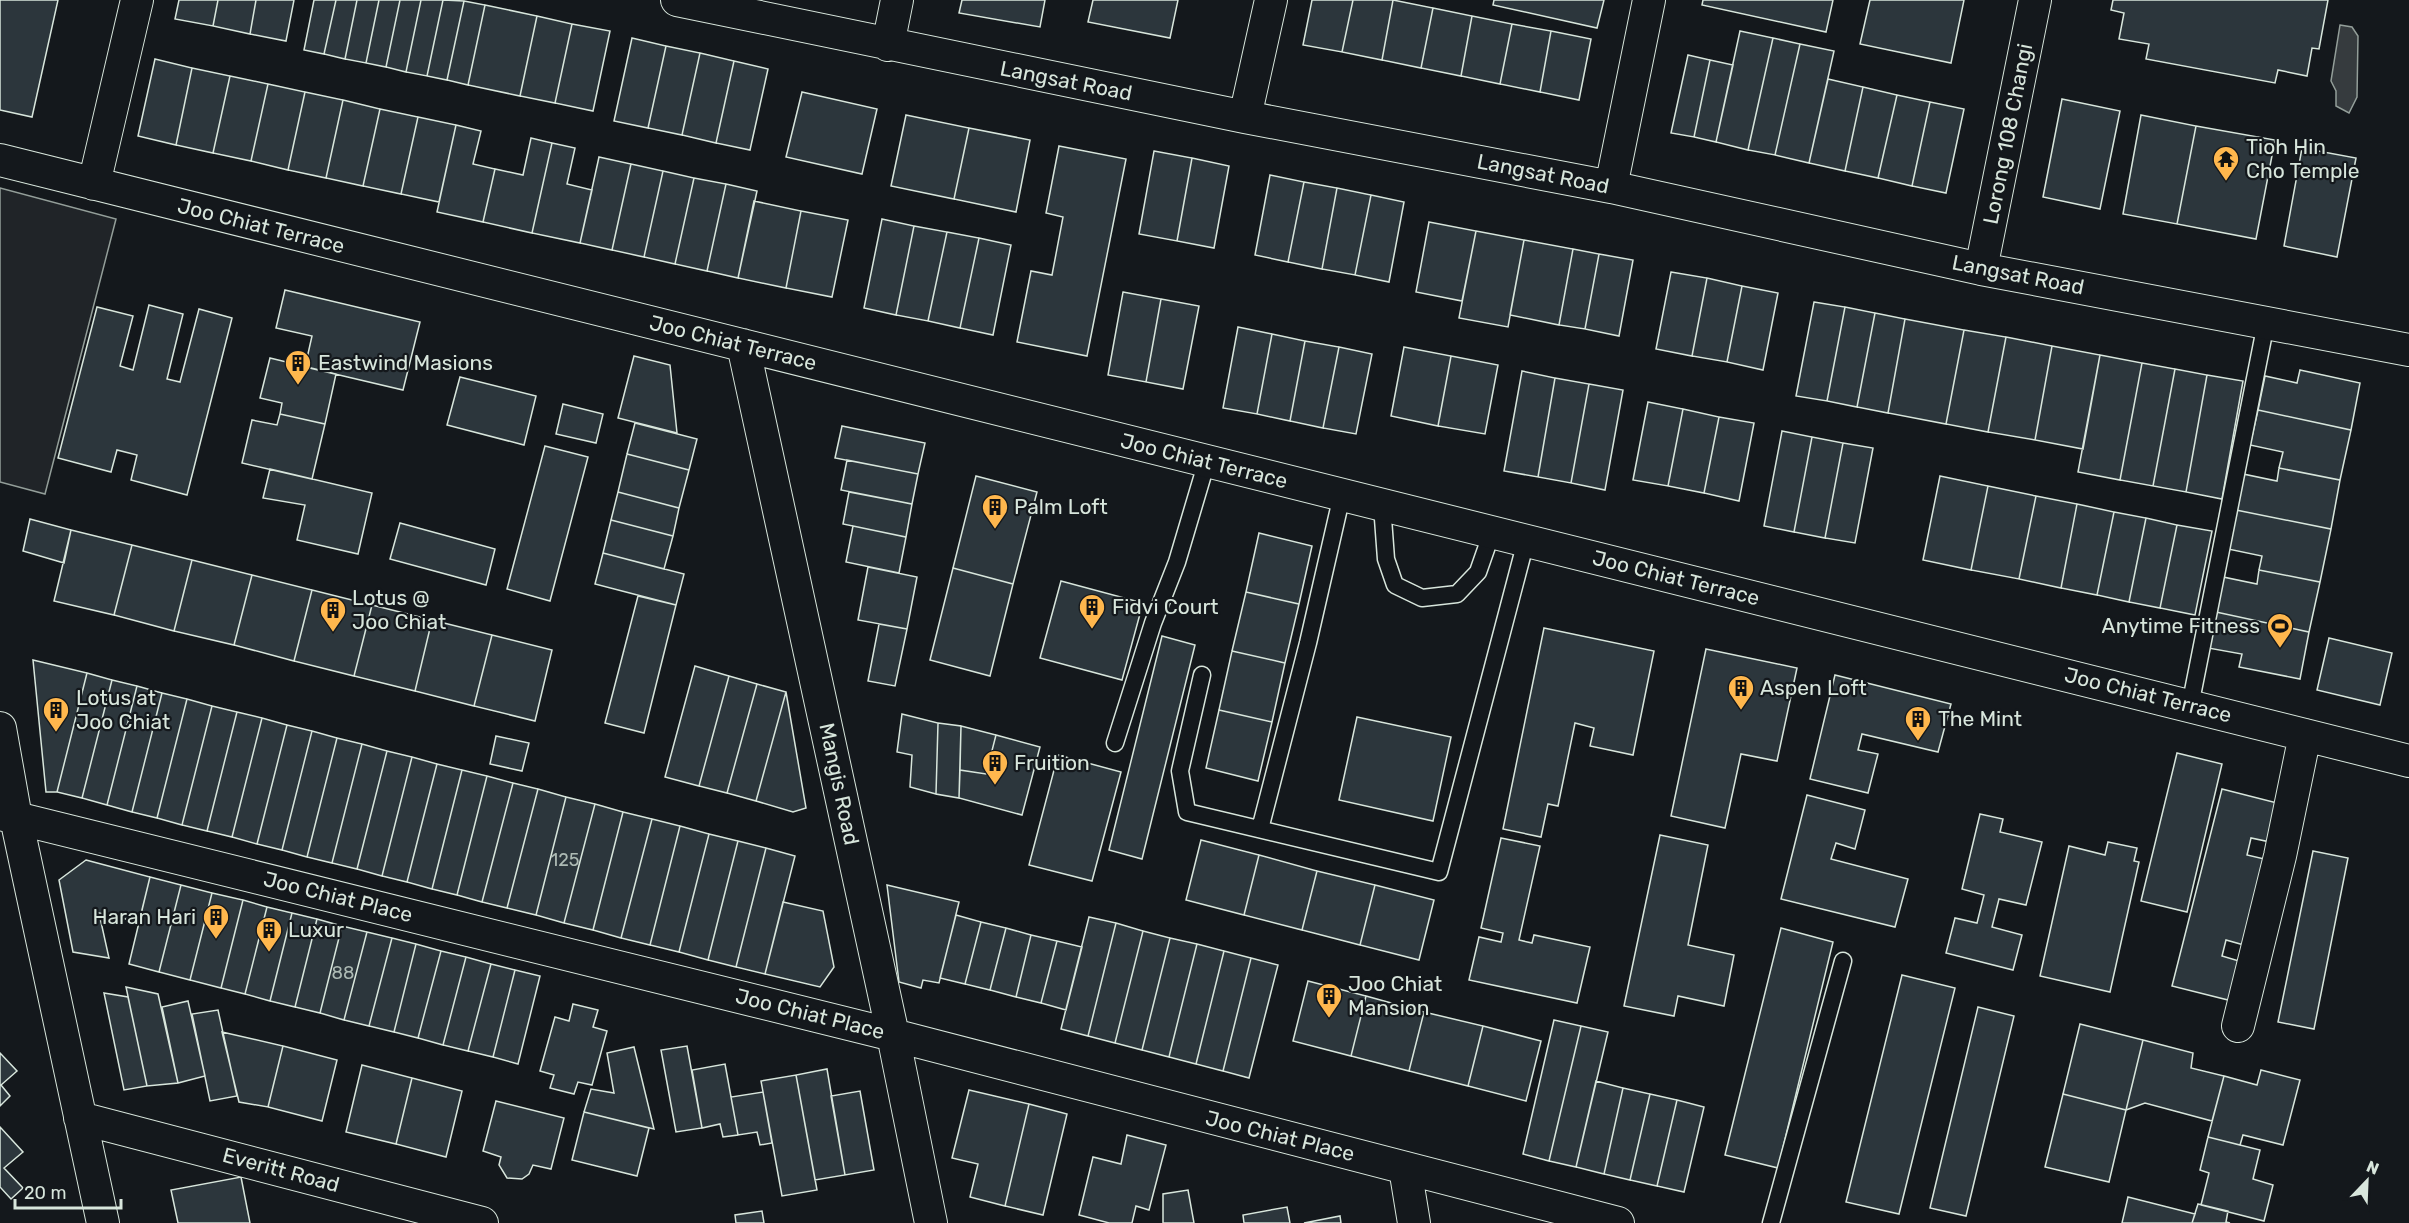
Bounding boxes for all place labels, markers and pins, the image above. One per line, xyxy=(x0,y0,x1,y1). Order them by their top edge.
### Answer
place label: Tioh Hin Cho Temple xyxy=(2246,134,2359,183)
temple icon: Tioh Hin Cho Temple xyxy=(2211,144,2241,182)
building icon: Eastwind Masions xyxy=(283,348,313,386)
place label: Eastwind Masions xyxy=(318,350,493,375)
building icon: Palm Loft xyxy=(980,492,1010,530)
place label: Palm Loft xyxy=(1014,494,1108,519)
place label: Lotus @ Joo Chiat xyxy=(352,585,446,634)
building icon: Fidvi Court xyxy=(1077,592,1107,630)
place label: Fidvi Court xyxy=(1112,594,1219,619)
building icon: Lotus @ Joo Chiat xyxy=(318,595,348,633)
sports icon: Anytime Fitness xyxy=(2265,611,2295,649)
place label: Anytime Fitness xyxy=(2102,613,2260,638)
building icon: Aspen Loft xyxy=(1726,673,1756,711)
place label: Aspen Loft xyxy=(1760,675,1867,700)
place label: Lotus at Joo Chiat xyxy=(76,685,170,734)
building icon: Lotus at Joo Chiat xyxy=(41,695,71,733)
building icon: The Mint xyxy=(1903,704,1933,742)
place label: The Mint xyxy=(1938,706,2022,731)
building icon: Fruition xyxy=(980,748,1010,786)
place label: Fruition xyxy=(1014,750,1090,775)
building icon: Haran Hari xyxy=(201,902,231,940)
place label: Haran Hari xyxy=(92,904,196,929)
building icon: Luxur xyxy=(254,915,284,953)
place label: Luxur xyxy=(288,917,344,942)
place label: Joo Chiat Mansion xyxy=(1348,971,1442,1020)
building icon: Joo Chiat Mansion xyxy=(1314,981,1344,1019)

